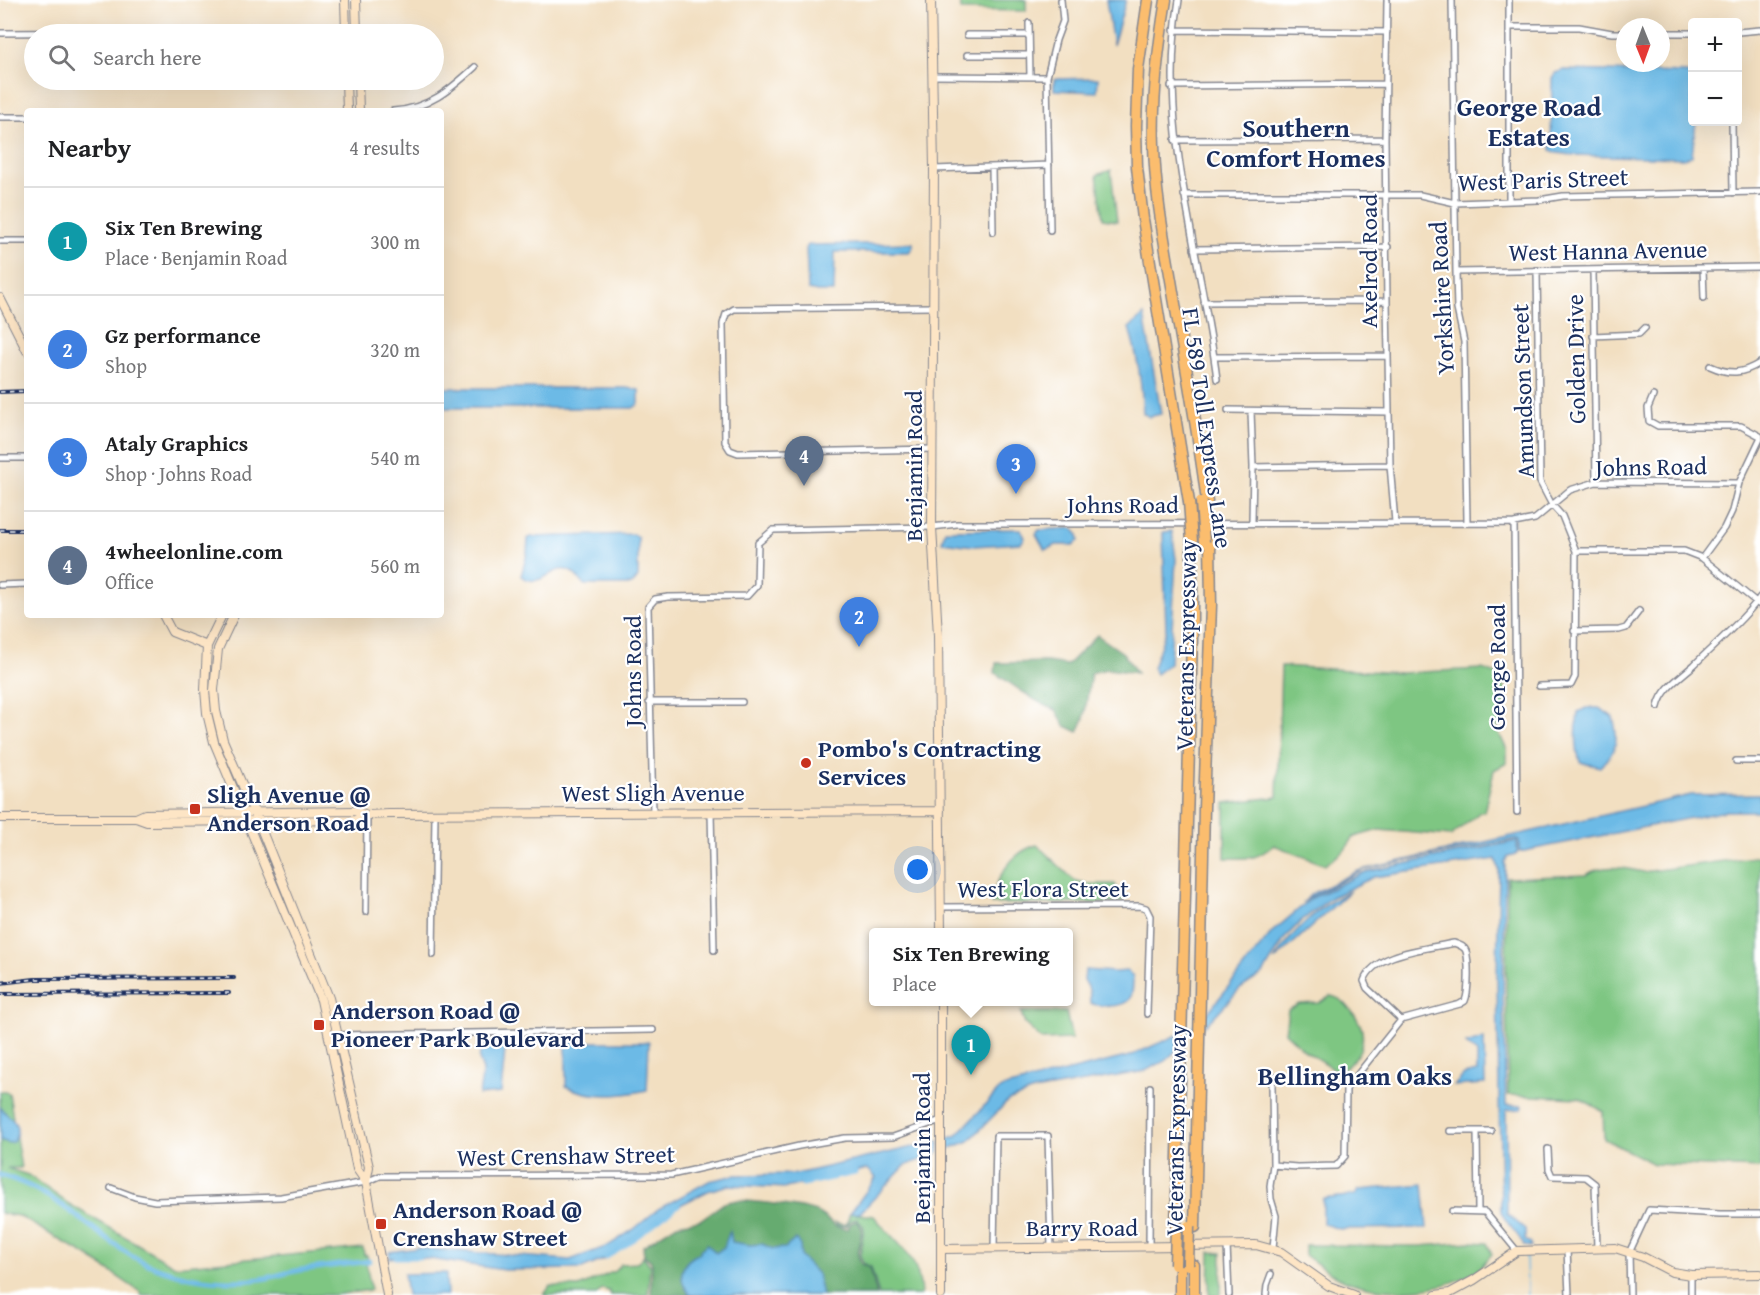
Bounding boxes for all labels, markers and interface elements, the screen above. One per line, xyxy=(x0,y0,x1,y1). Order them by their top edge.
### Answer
north arrow xyxy=(1616,18,1670,72)
map controls xyxy=(1688,18,1742,126)
button: + xyxy=(1688,18,1742,72)
search box xyxy=(24,24,444,90)
icon: search xyxy=(45,41,78,74)
text: Search here xyxy=(93,41,202,73)
button: − xyxy=(1688,72,1742,126)
district label: George Road Estates xyxy=(1457,87,1601,156)
district label: Southern Comfort Homes xyxy=(1206,108,1386,177)
text: Nearby xyxy=(48,128,131,167)
text: 4 results xyxy=(349,133,420,162)
street label: West Paris Street xyxy=(1457,159,1629,200)
street label: Axelrod Road xyxy=(1351,194,1386,328)
text: Six Ten Brewing xyxy=(105,211,262,243)
street label: Yorkshire Road xyxy=(1420,220,1463,376)
text: 1 xyxy=(62,227,73,256)
text: 300 m xyxy=(370,227,420,256)
street label: West Hanna Avenue xyxy=(1508,231,1708,270)
text: Place · Benjamin Road xyxy=(105,243,287,272)
street label: Golden Drive xyxy=(1557,294,1594,424)
street label: Amundson Street xyxy=(1502,303,1543,479)
street label: FL 589 Toll Express Lane xyxy=(1173,305,1242,550)
text: Gz performance xyxy=(105,319,261,351)
text: 2 xyxy=(62,335,73,364)
text: 320 m xyxy=(370,335,420,364)
text: Shop xyxy=(105,351,147,380)
street label: Benjamin Road xyxy=(896,390,931,542)
text: Ataly Graphics xyxy=(105,427,248,459)
pin: 4 xyxy=(784,436,824,486)
text: 3 xyxy=(62,443,73,472)
text: 540 m xyxy=(370,443,420,472)
pin: 3 xyxy=(996,444,1036,494)
street label: Johns Road xyxy=(1592,448,1707,485)
text: Shop · Johns Road xyxy=(105,459,252,488)
street label: Johns Road xyxy=(1064,487,1179,522)
text: 4wheelonline.com xyxy=(105,535,283,567)
street label: Veterans Expressway xyxy=(1166,539,1205,751)
text: 4 xyxy=(62,551,73,580)
text: 560 m xyxy=(370,551,420,580)
text: Office xyxy=(105,567,154,596)
pin: 2 xyxy=(840,598,878,647)
street label: George Road xyxy=(1479,604,1514,730)
street label: Johns Road xyxy=(615,615,650,730)
place label: Pombo's Contracting Services xyxy=(818,731,1041,794)
marker: Pombo's Contracting Services xyxy=(799,756,813,770)
street label: West Sligh Avenue xyxy=(561,775,745,810)
place label: Sligh Avenue @ Anderson Road xyxy=(207,777,371,840)
marker: Sligh Avenue @ Anderson Road xyxy=(188,802,202,816)
your location xyxy=(903,855,932,884)
street label: West Flora Street xyxy=(957,871,1129,906)
popup xyxy=(869,928,1073,1006)
text: Six Ten Brewing xyxy=(892,937,1050,969)
text: Place xyxy=(892,969,937,998)
place label: Anderson Road @ Pioneer Park Boulevard xyxy=(331,993,585,1056)
marker: Anderson Road @ Pioneer Park Boulevard xyxy=(312,1018,326,1032)
street label: Veterans Expressway xyxy=(1156,1024,1195,1236)
pin: 1 xyxy=(952,1026,990,1075)
district label: Bellingham Oaks xyxy=(1258,1056,1452,1095)
street label: Benjamin Road xyxy=(904,1072,939,1224)
street label: West Crenshaw Street xyxy=(457,1136,676,1175)
place label: Anderson Road @ Crenshaw Street xyxy=(393,1192,582,1255)
street label: Barry Road xyxy=(1026,1210,1138,1245)
marker: Anderson Road @ Crenshaw Street xyxy=(374,1217,388,1231)

